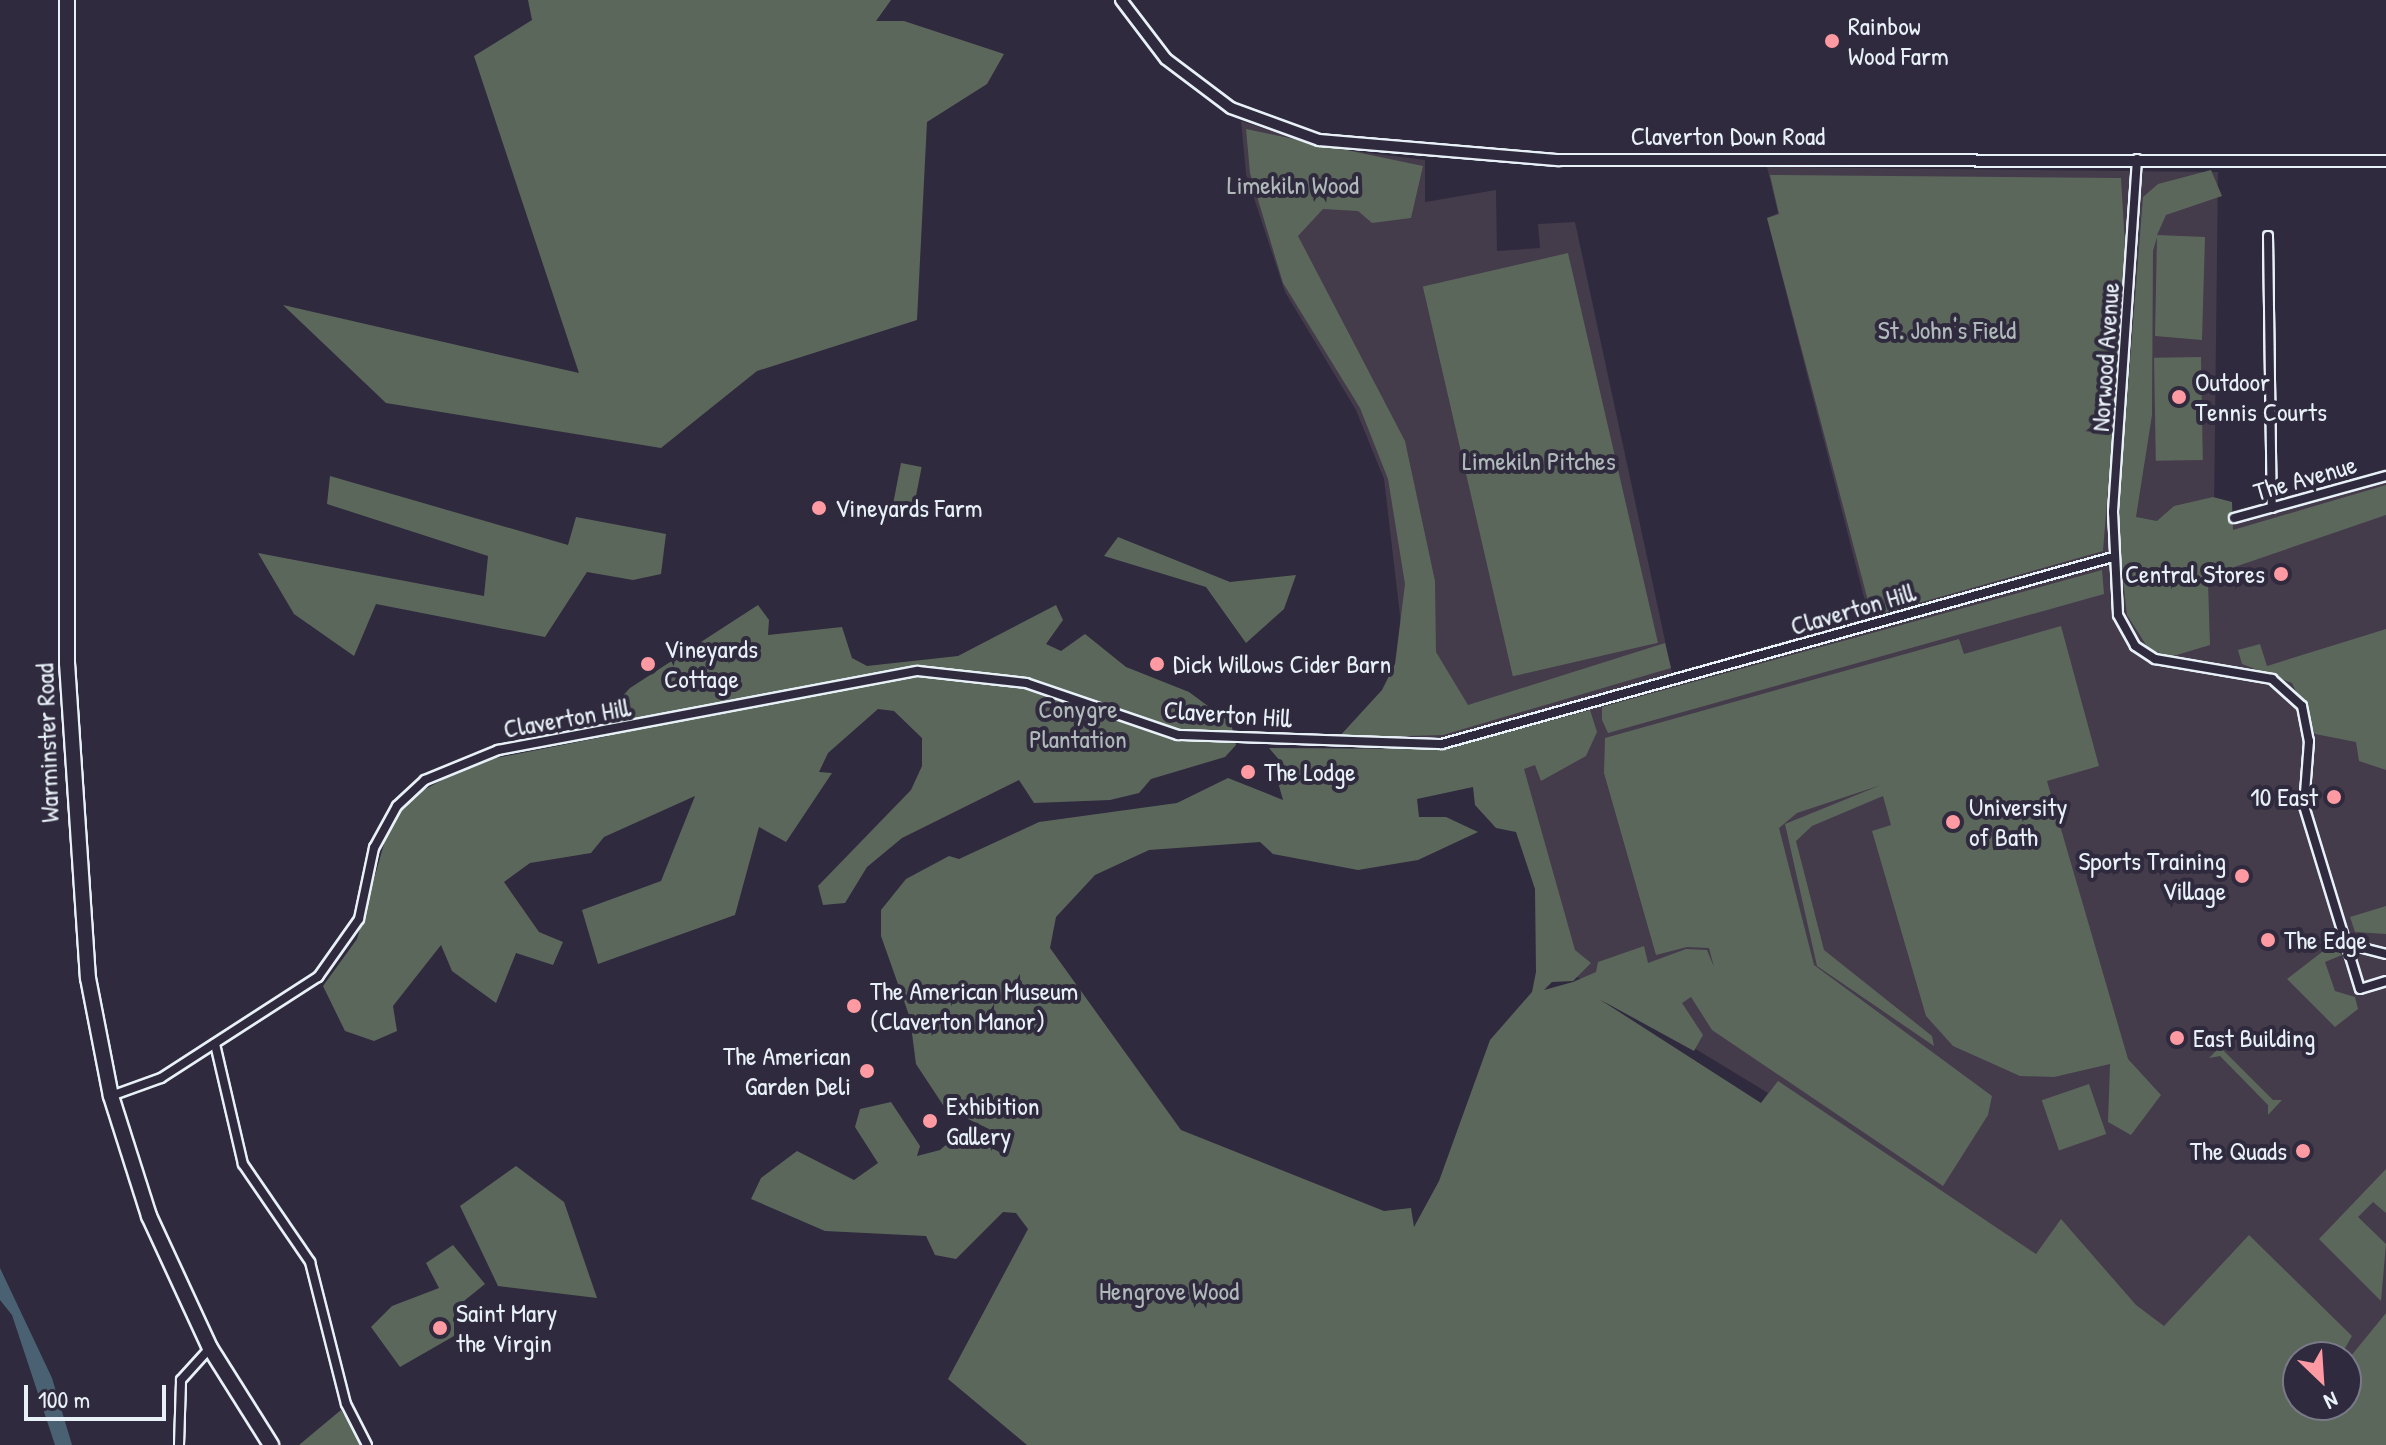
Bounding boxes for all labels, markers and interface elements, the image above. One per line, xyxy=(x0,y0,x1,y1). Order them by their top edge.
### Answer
place label: Rainbow Wood Farm xyxy=(1848,10,1949,72)
marker: Rainbow Wood Farm xyxy=(1823,32,1841,50)
street label: Claverton Down Road xyxy=(1631,120,1825,152)
park label: Limekiln Wood xyxy=(1227,169,1359,201)
street label: Norwood Avenue xyxy=(2084,281,2126,433)
park label: St. John's Field xyxy=(1878,314,2016,346)
place label: Outdoor Tennis Courts xyxy=(2195,366,2327,428)
marker: Outdoor Tennis Courts xyxy=(2170,388,2188,406)
park label: Limekiln Pitches xyxy=(1462,445,1616,477)
street label: The Avenue xyxy=(2250,448,2360,508)
place label: Vineyards Farm xyxy=(835,492,982,524)
marker: Vineyards Farm xyxy=(810,499,828,517)
place label: Central Stores xyxy=(2125,558,2265,590)
marker: Central Stores xyxy=(2272,565,2290,583)
street label: Claverton Hill xyxy=(1787,576,1919,642)
place label: Vineyards Cottage xyxy=(664,633,758,694)
place label: Dick Willows Cider Barn xyxy=(1173,648,1391,680)
marker: Vineyards Cottage xyxy=(639,655,657,673)
marker: Dick Willows Cider Barn xyxy=(1148,655,1166,673)
street label: Warminster Road xyxy=(29,663,65,823)
street label: Claverton Hill xyxy=(501,691,633,745)
park label: Conygre Plantation xyxy=(1029,693,1127,754)
street label: Claverton Hill xyxy=(1163,694,1293,734)
place label: The Lodge xyxy=(1264,756,1356,788)
marker: The Lodge xyxy=(1239,763,1257,781)
place label: 10 East xyxy=(2250,781,2318,813)
marker: 10 East xyxy=(2325,788,2343,806)
place label: University of Bath xyxy=(1969,791,2067,852)
marker: University of Bath xyxy=(1944,813,1962,831)
place label: Sports Training Village xyxy=(2078,845,2226,906)
marker: Sports Training Village xyxy=(2233,867,2251,885)
place label: The Edge xyxy=(2284,924,2367,956)
marker: The Edge xyxy=(2259,931,2277,949)
place label: The American Museum (Claverton Manor) xyxy=(870,975,1078,1036)
marker: The American Museum (Claverton Manor) xyxy=(845,997,863,1015)
place label: East Building xyxy=(2193,1022,2315,1054)
marker: East Building xyxy=(2168,1029,2186,1047)
place label: The American Garden Deli xyxy=(723,1040,851,1102)
marker: The American Garden Deli xyxy=(858,1062,876,1080)
place label: Exhibition Gallery xyxy=(946,1090,1039,1152)
marker: Exhibition Gallery xyxy=(921,1112,939,1130)
place label: The Quads xyxy=(2190,1135,2287,1167)
marker: The Quads xyxy=(2294,1142,2312,1160)
park label: Hengrove Wood xyxy=(1099,1275,1239,1307)
place label: Saint Mary the Virgin xyxy=(456,1297,557,1358)
marker: Saint Mary the Virgin xyxy=(431,1319,449,1337)
north arrow xyxy=(2282,1341,2362,1421)
scale bar xyxy=(28,1369,170,1419)
text: 100 m xyxy=(38,1383,90,1415)
text: N xyxy=(2320,1385,2343,1417)

